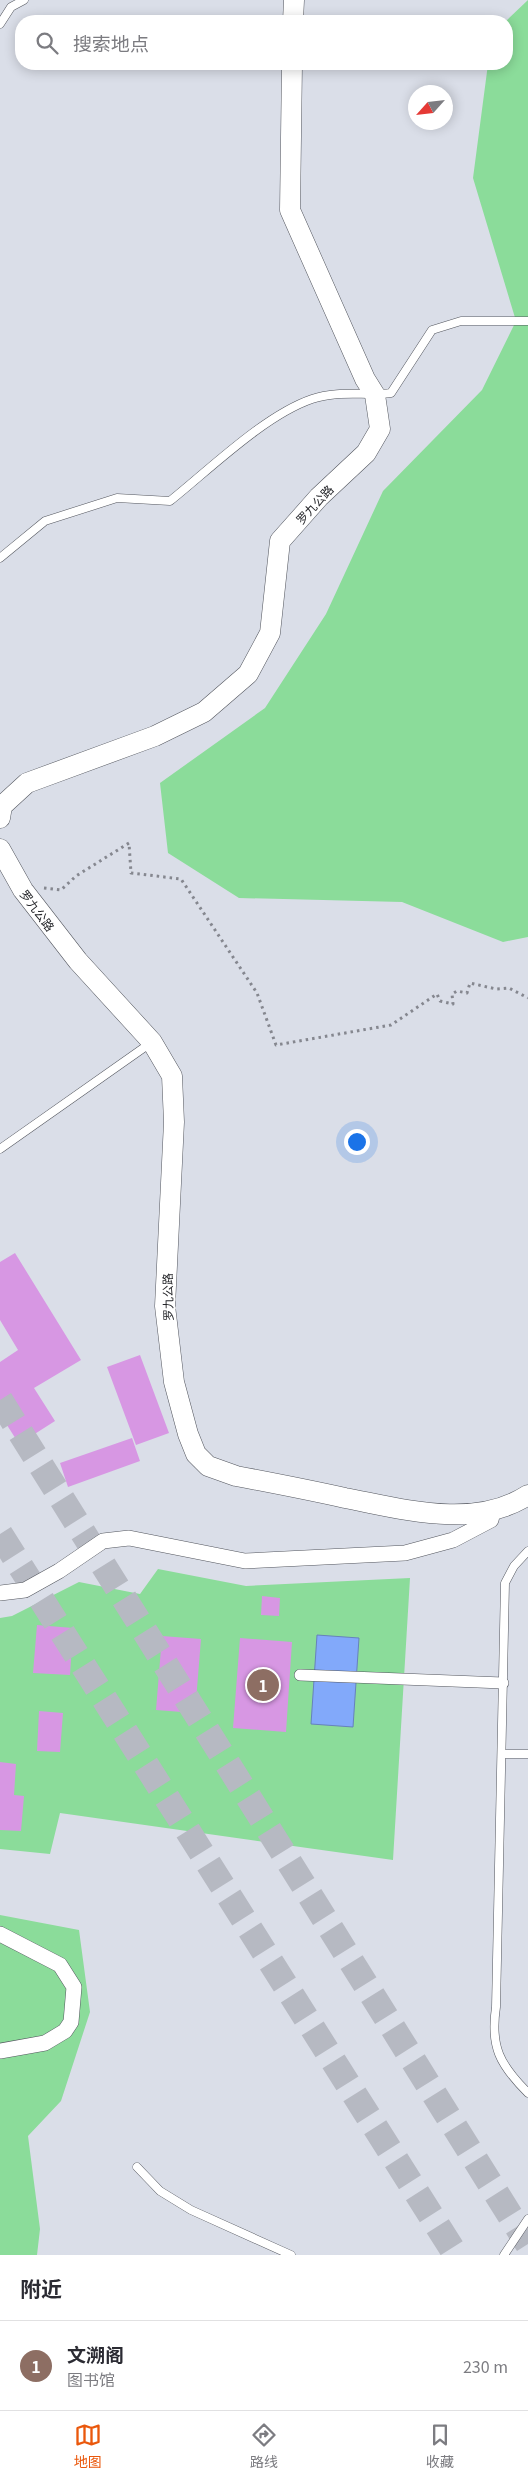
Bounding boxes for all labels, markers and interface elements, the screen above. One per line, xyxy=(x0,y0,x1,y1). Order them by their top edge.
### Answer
search box xyxy=(15,15,513,70)
icon: search xyxy=(33,29,61,57)
text: 搜索地点 xyxy=(73,29,149,56)
north arrow xyxy=(408,85,453,130)
street label: 罗九公路 xyxy=(291,481,337,527)
street label: 罗九公路 xyxy=(17,886,59,934)
your location xyxy=(344,1129,370,1155)
street label: 罗九公路 xyxy=(158,1273,176,1321)
pin: 1 xyxy=(247,1666,279,1704)
text: 附近 xyxy=(20,2273,62,2303)
text: 文溯阁 xyxy=(67,2340,124,2367)
text: 1 xyxy=(31,2354,41,2378)
text: 230 m xyxy=(463,2354,508,2378)
text: 图书馆 xyxy=(67,2367,115,2391)
tab: 地图 xyxy=(74,2421,102,2471)
tab: 路线 xyxy=(250,2421,278,2471)
tab: 收藏 xyxy=(426,2421,454,2471)

